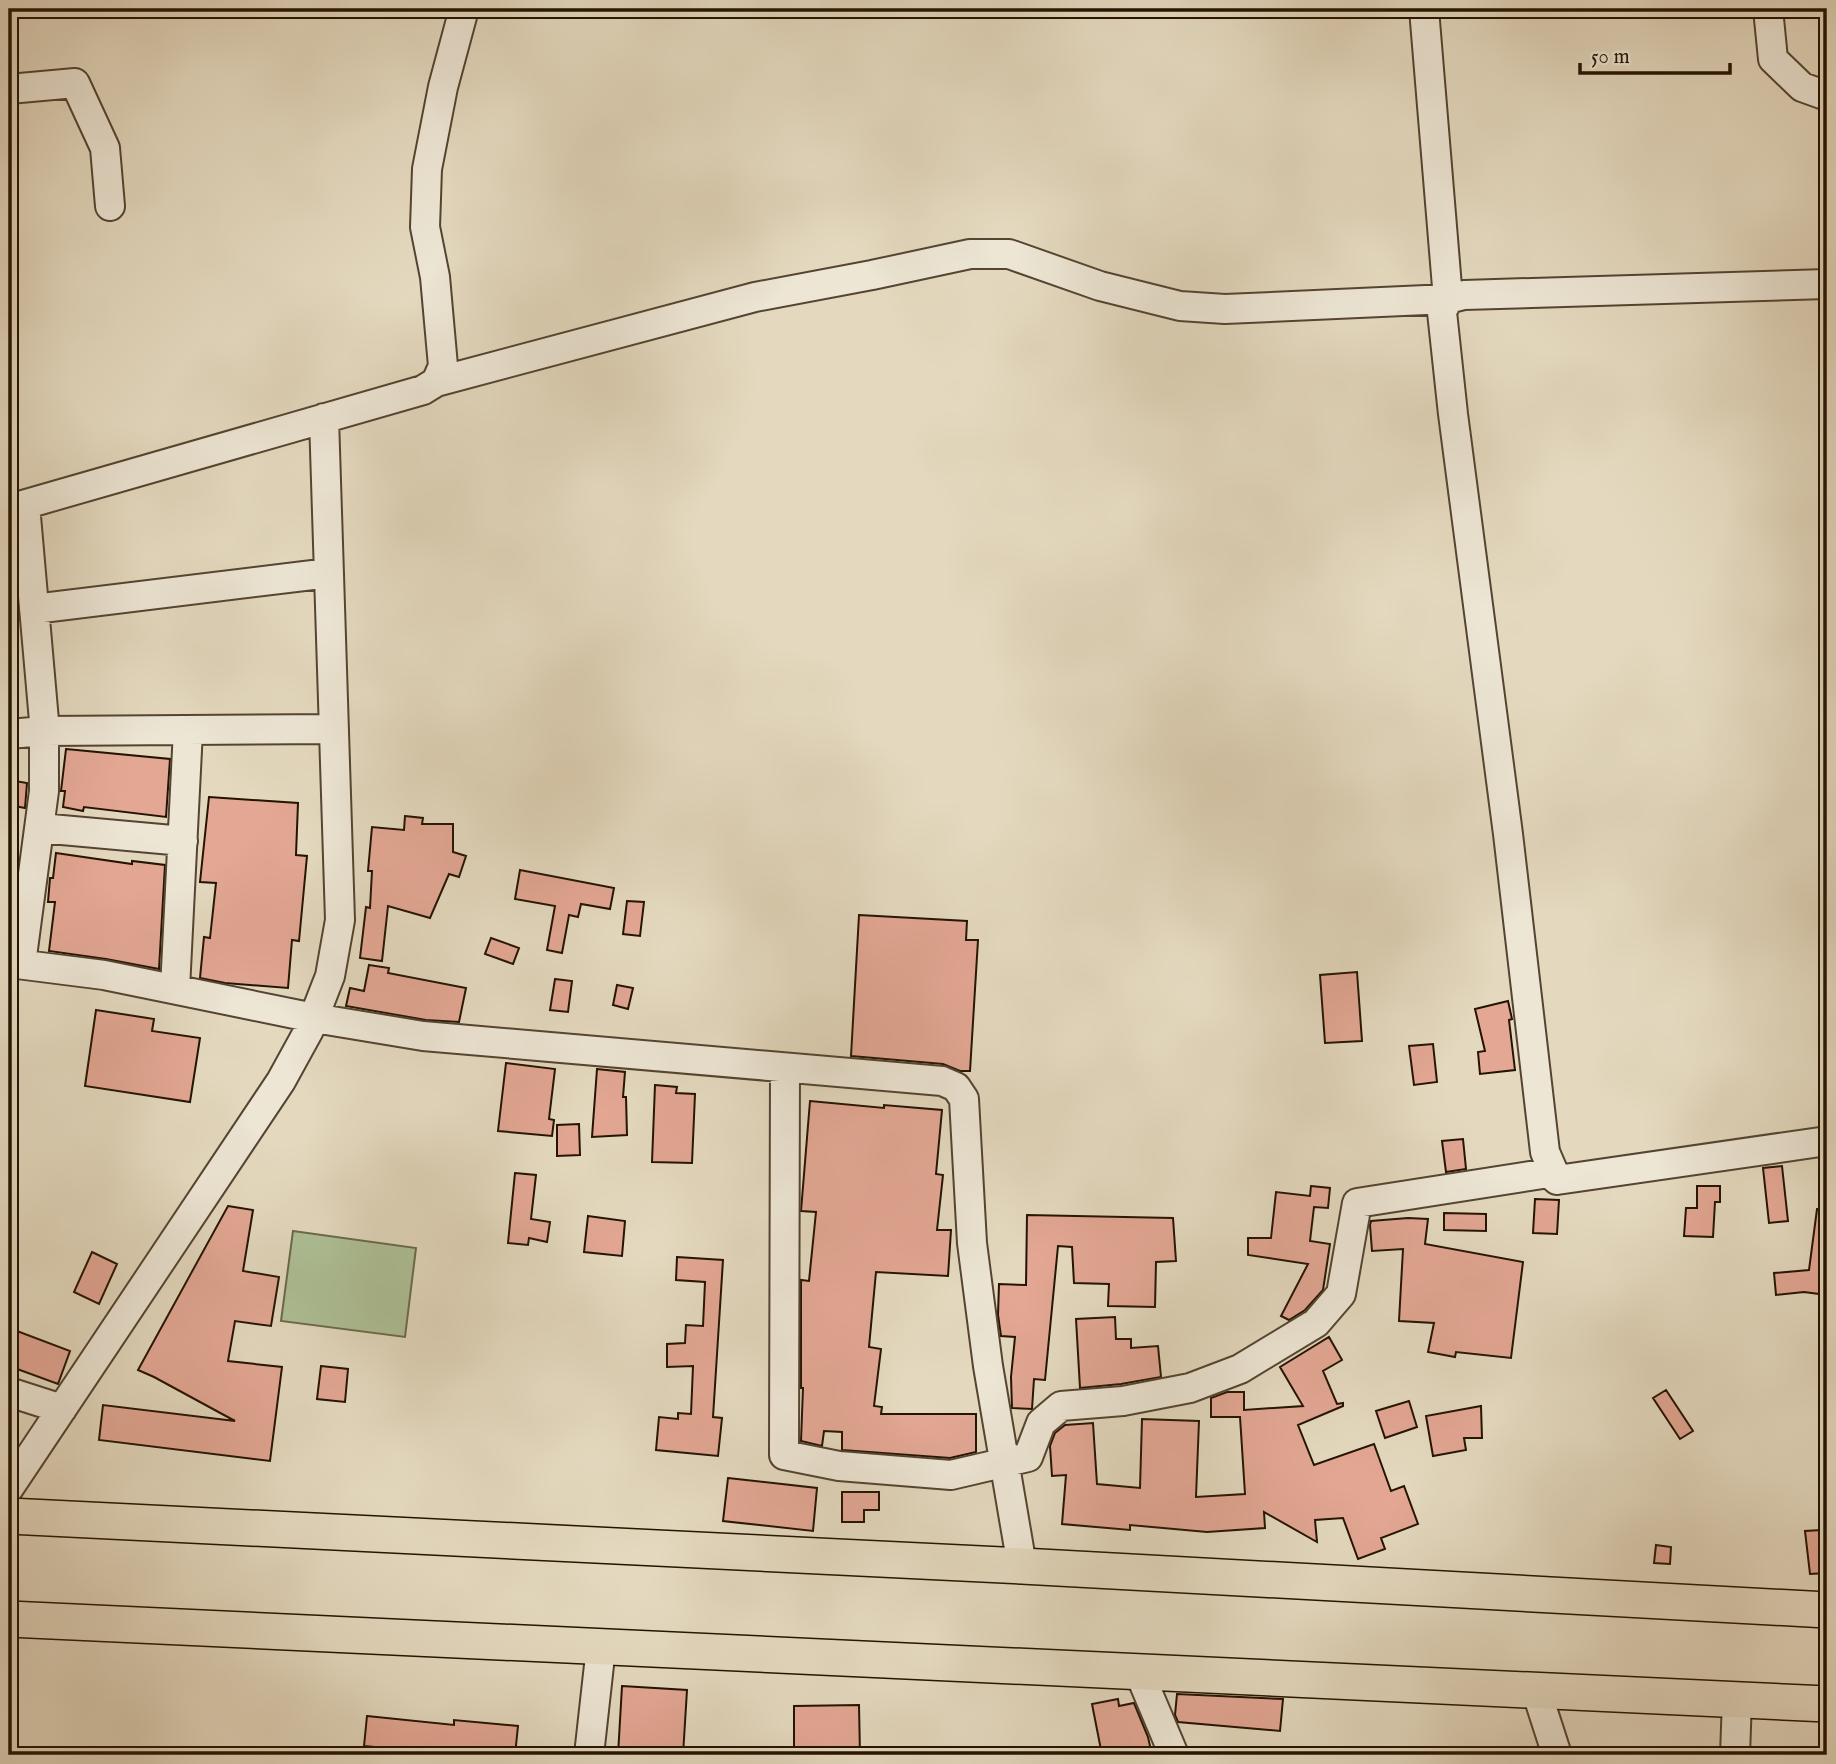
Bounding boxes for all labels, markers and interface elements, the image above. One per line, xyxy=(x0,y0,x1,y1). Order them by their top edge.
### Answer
scale bar xyxy=(1580,32,1731,76)
text: 50 m xyxy=(1591,44,1630,71)

